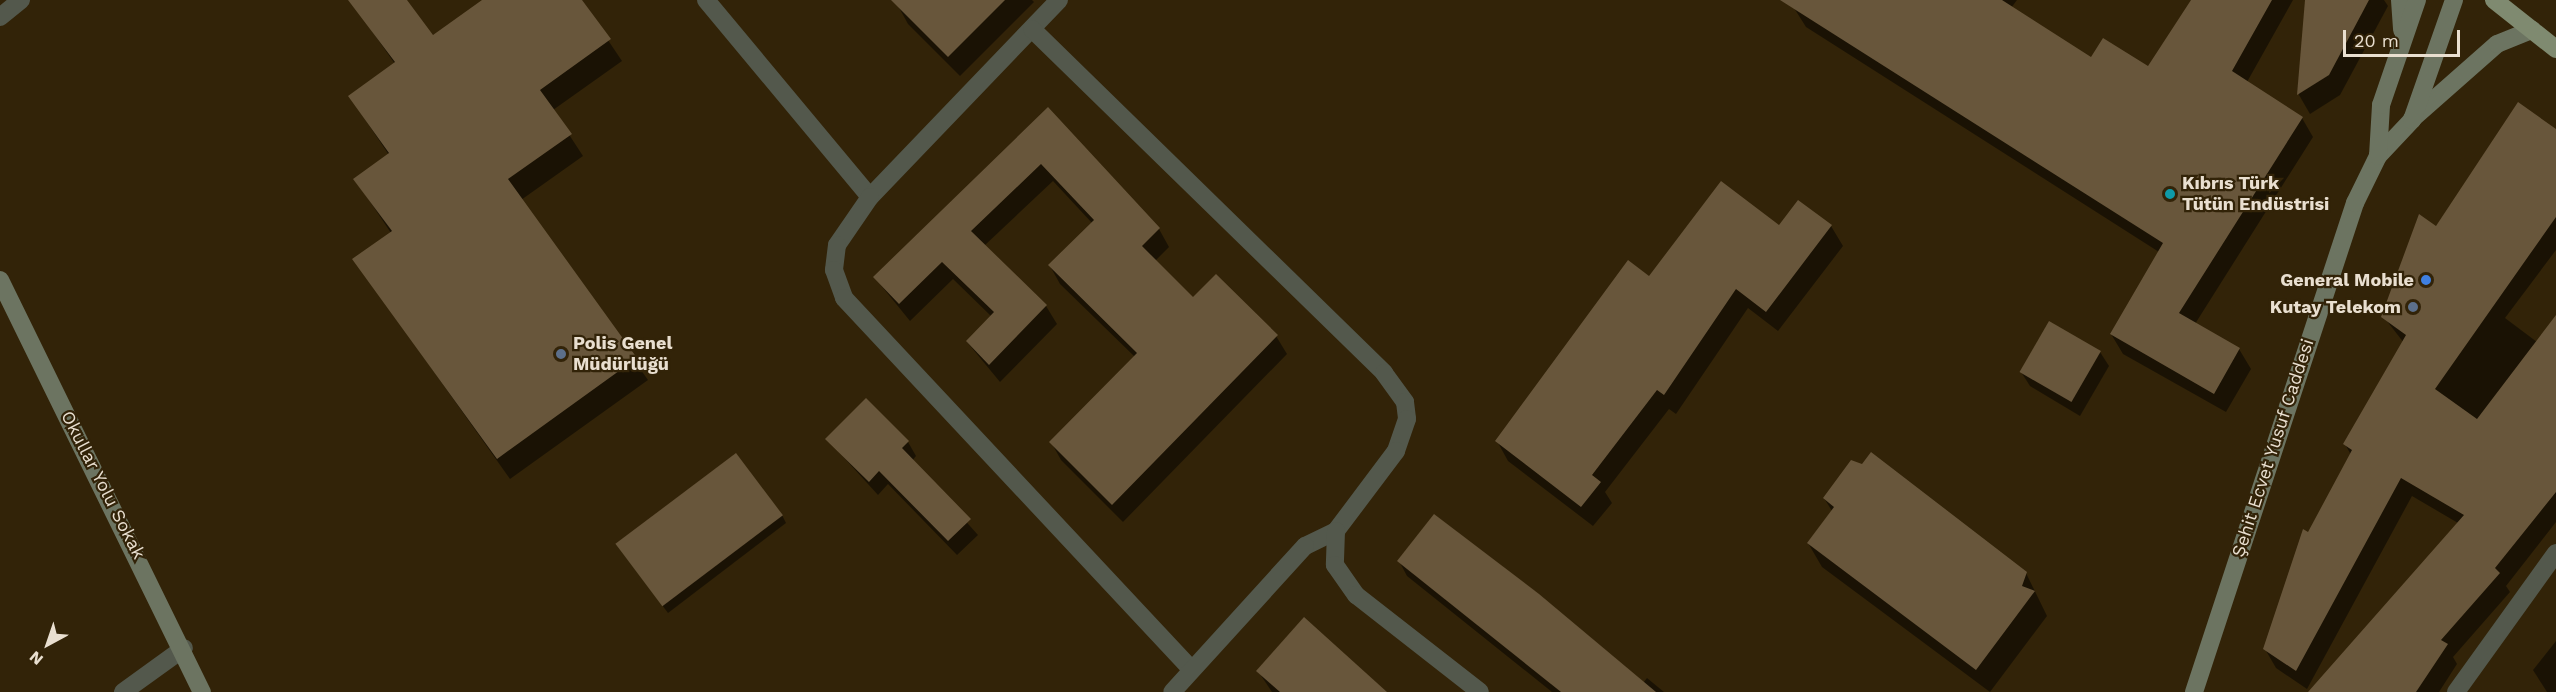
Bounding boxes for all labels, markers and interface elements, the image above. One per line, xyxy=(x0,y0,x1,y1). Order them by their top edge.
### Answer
scale bar xyxy=(2346,18,2463,56)
text: 20 m xyxy=(2354,30,2399,51)
place label: Kıbrıs Türk Tütün Endüstrisi xyxy=(2182,173,2329,216)
marker: Kıbrıs Türk Tütün Endüstrisi xyxy=(2163,187,2177,201)
place label: General Mobile xyxy=(2280,269,2414,291)
marker: General Mobile xyxy=(2419,273,2433,287)
place label: Kutay Telekom xyxy=(2269,296,2401,318)
marker: Kutay Telekom xyxy=(2406,300,2420,314)
place label: Polis Genel Müdürlüğü xyxy=(573,333,672,376)
street label: Şehit Ecvet Yusuf Caddesi xyxy=(2227,335,2319,561)
marker: Polis Genel Müdürlüğü xyxy=(554,347,568,361)
street label: Okullar Yolu Sokak xyxy=(56,407,150,563)
north arrow xyxy=(18,614,78,674)
text: N xyxy=(25,647,47,669)

